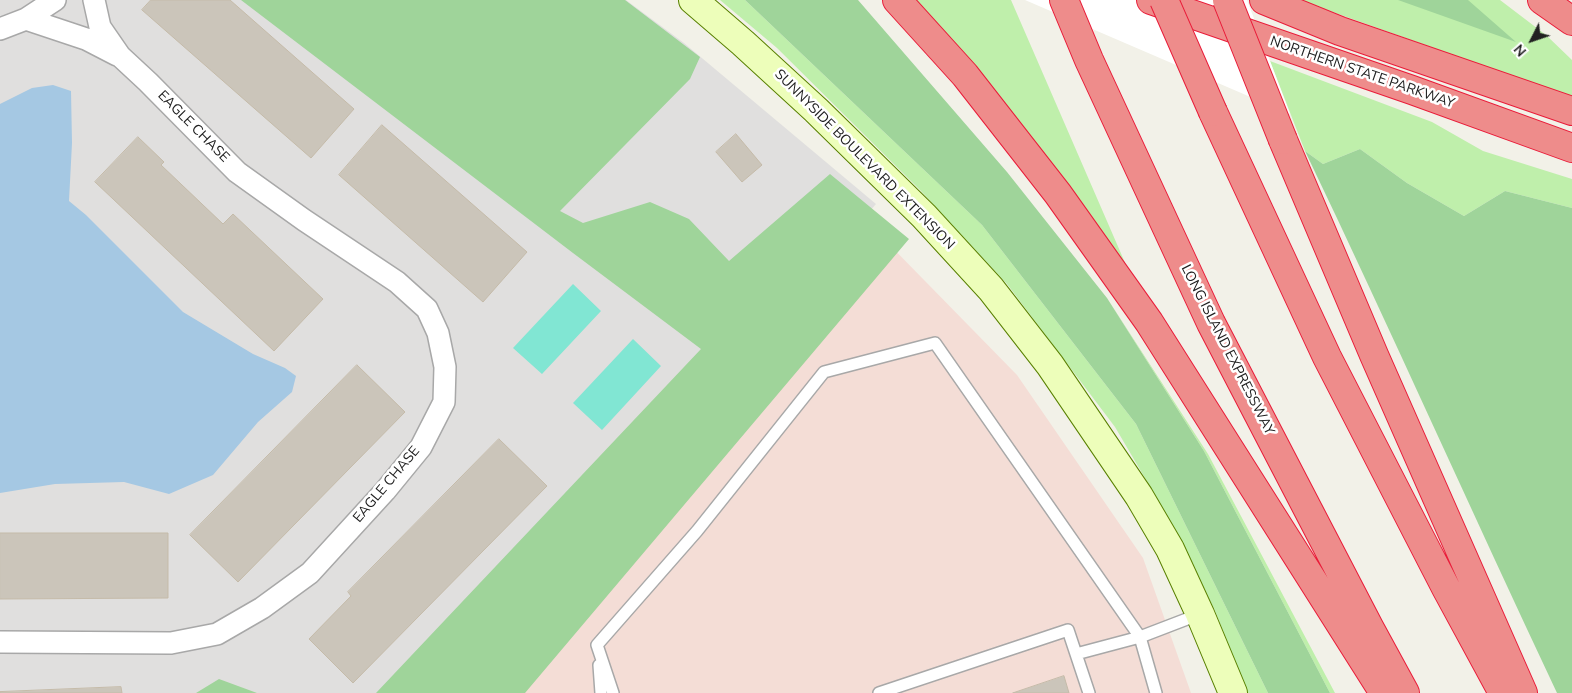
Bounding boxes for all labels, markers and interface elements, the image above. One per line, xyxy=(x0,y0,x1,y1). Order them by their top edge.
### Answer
north arrow xyxy=(1507,15,1557,65)
street label: NORTHERN STATE PARKWAY xyxy=(1268,33,1456,113)
text: N xyxy=(1510,40,1531,60)
street label: SUNNYSIDE BOULEVARD EXTENSION xyxy=(770,66,958,254)
street label: EAGLE CHASE xyxy=(154,88,232,166)
street label: LONG ISLAND EXPRESSWAY xyxy=(1177,262,1277,438)
street label: EAGLE CHASE xyxy=(350,443,424,527)

